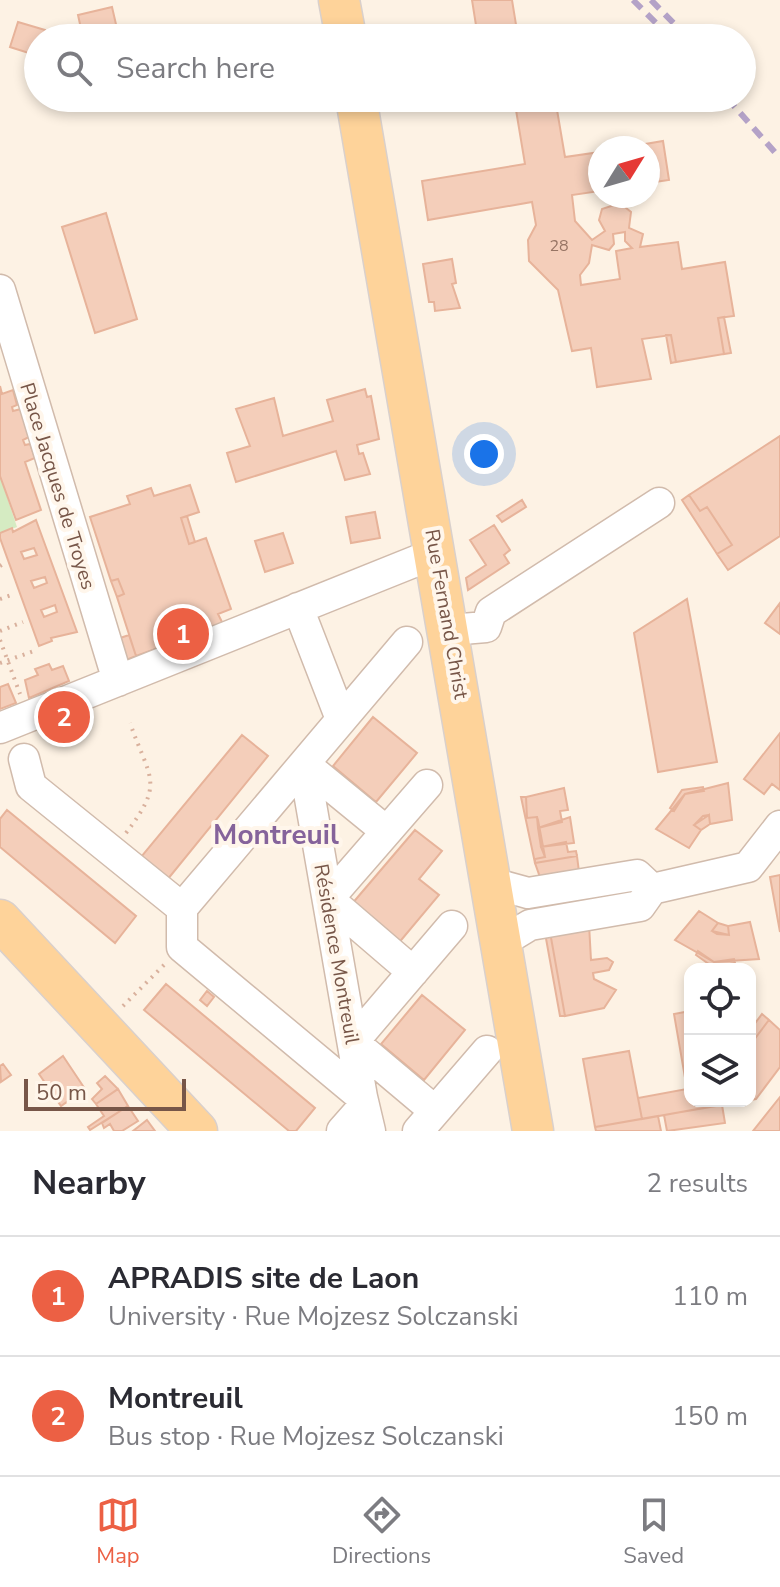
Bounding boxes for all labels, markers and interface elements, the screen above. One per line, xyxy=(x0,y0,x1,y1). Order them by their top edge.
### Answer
search box xyxy=(24,24,756,112)
icon: search xyxy=(52,46,96,90)
text: Search here xyxy=(116,48,275,89)
north arrow xyxy=(588,136,660,208)
house number: 28 xyxy=(549,235,569,257)
street label: Place Jacques de Troyes xyxy=(13,379,102,593)
your location xyxy=(464,434,504,474)
street label: Rue Fernand Christ xyxy=(418,527,475,702)
pin: 1 xyxy=(157,604,209,664)
pin: 2 xyxy=(38,687,90,747)
district label: Montreuil xyxy=(213,816,339,854)
street label: Résidence Montreuil xyxy=(307,862,366,1046)
map controls xyxy=(684,963,756,1107)
button: locate xyxy=(684,963,756,1035)
button: layers xyxy=(684,1035,756,1107)
scale bar xyxy=(24,1075,186,1111)
text: 50 m xyxy=(36,1078,87,1108)
text: Nearby xyxy=(32,1160,146,1206)
text: 2 results xyxy=(647,1166,748,1201)
text: APRADIS site de Laon xyxy=(108,1258,419,1299)
text: 1 xyxy=(50,1279,66,1314)
text: 110 m xyxy=(672,1279,748,1314)
text: University · Rue Mojzesz Solczanski xyxy=(108,1299,518,1334)
text: Montreuil xyxy=(108,1378,243,1419)
text: 2 xyxy=(50,1399,66,1434)
text: 150 m xyxy=(672,1399,748,1434)
text: Bus stop · Rue Mojzesz Solczanski xyxy=(108,1419,504,1454)
tab: Map xyxy=(96,1493,140,1571)
tab: Directions xyxy=(332,1493,431,1571)
tab: Saved xyxy=(623,1493,684,1571)

